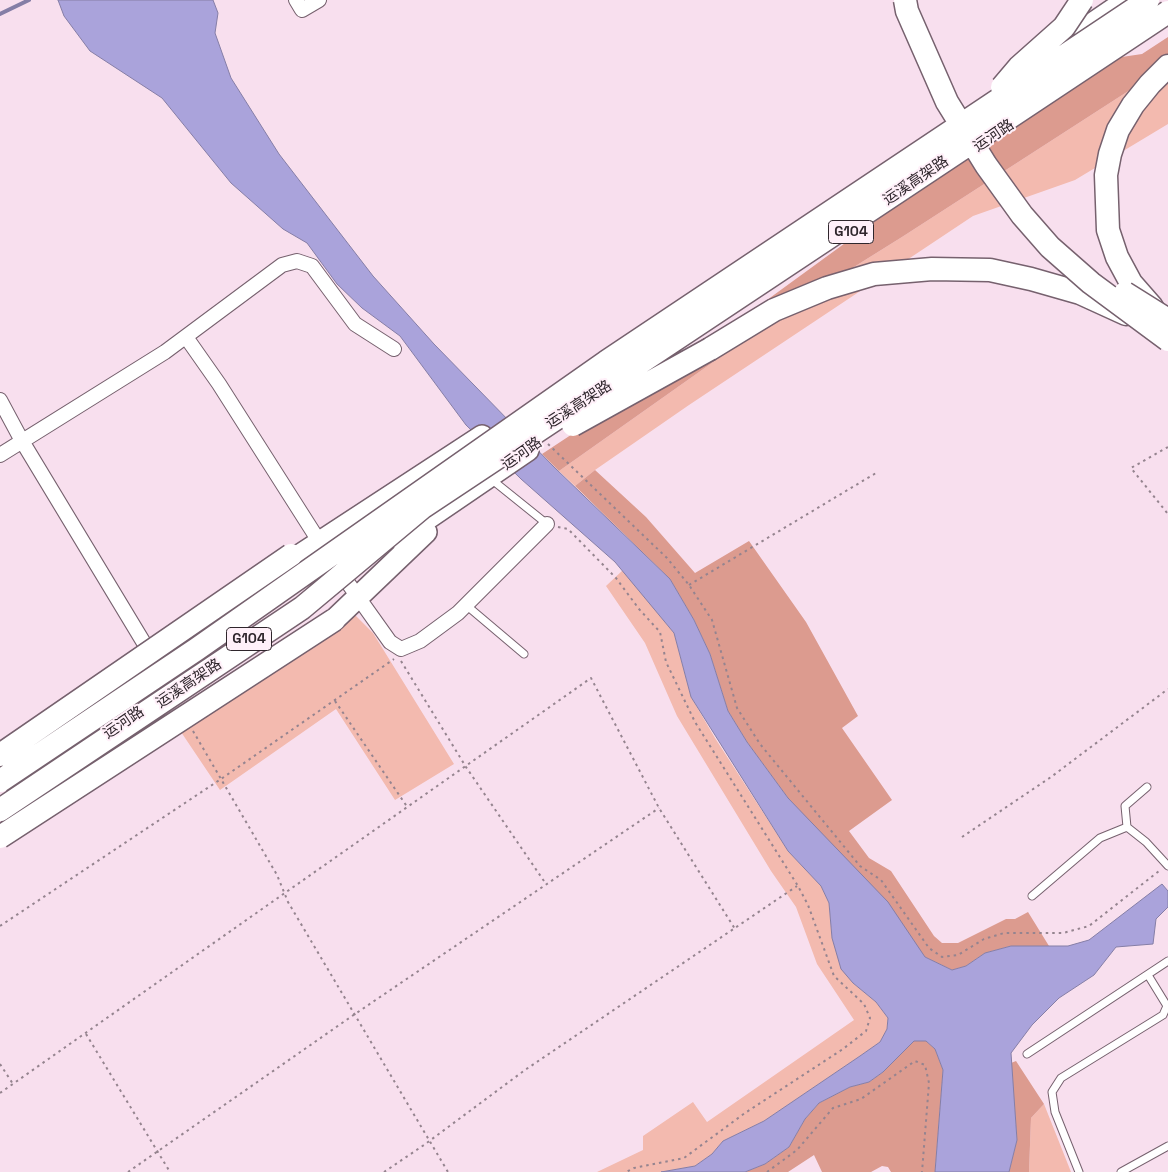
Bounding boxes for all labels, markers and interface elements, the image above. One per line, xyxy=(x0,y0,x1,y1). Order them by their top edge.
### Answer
street label: 运河路 xyxy=(970,116,1018,156)
street label: 运溪高架路 xyxy=(880,153,952,209)
road number: G104 xyxy=(828,220,874,243)
street label: 运溪高架路 xyxy=(543,377,615,433)
street label: 运河路 xyxy=(498,434,546,474)
road number: G104 xyxy=(226,628,272,650)
street label: 运溪高架路 xyxy=(153,656,225,712)
street label: 运河路 xyxy=(100,703,148,743)

